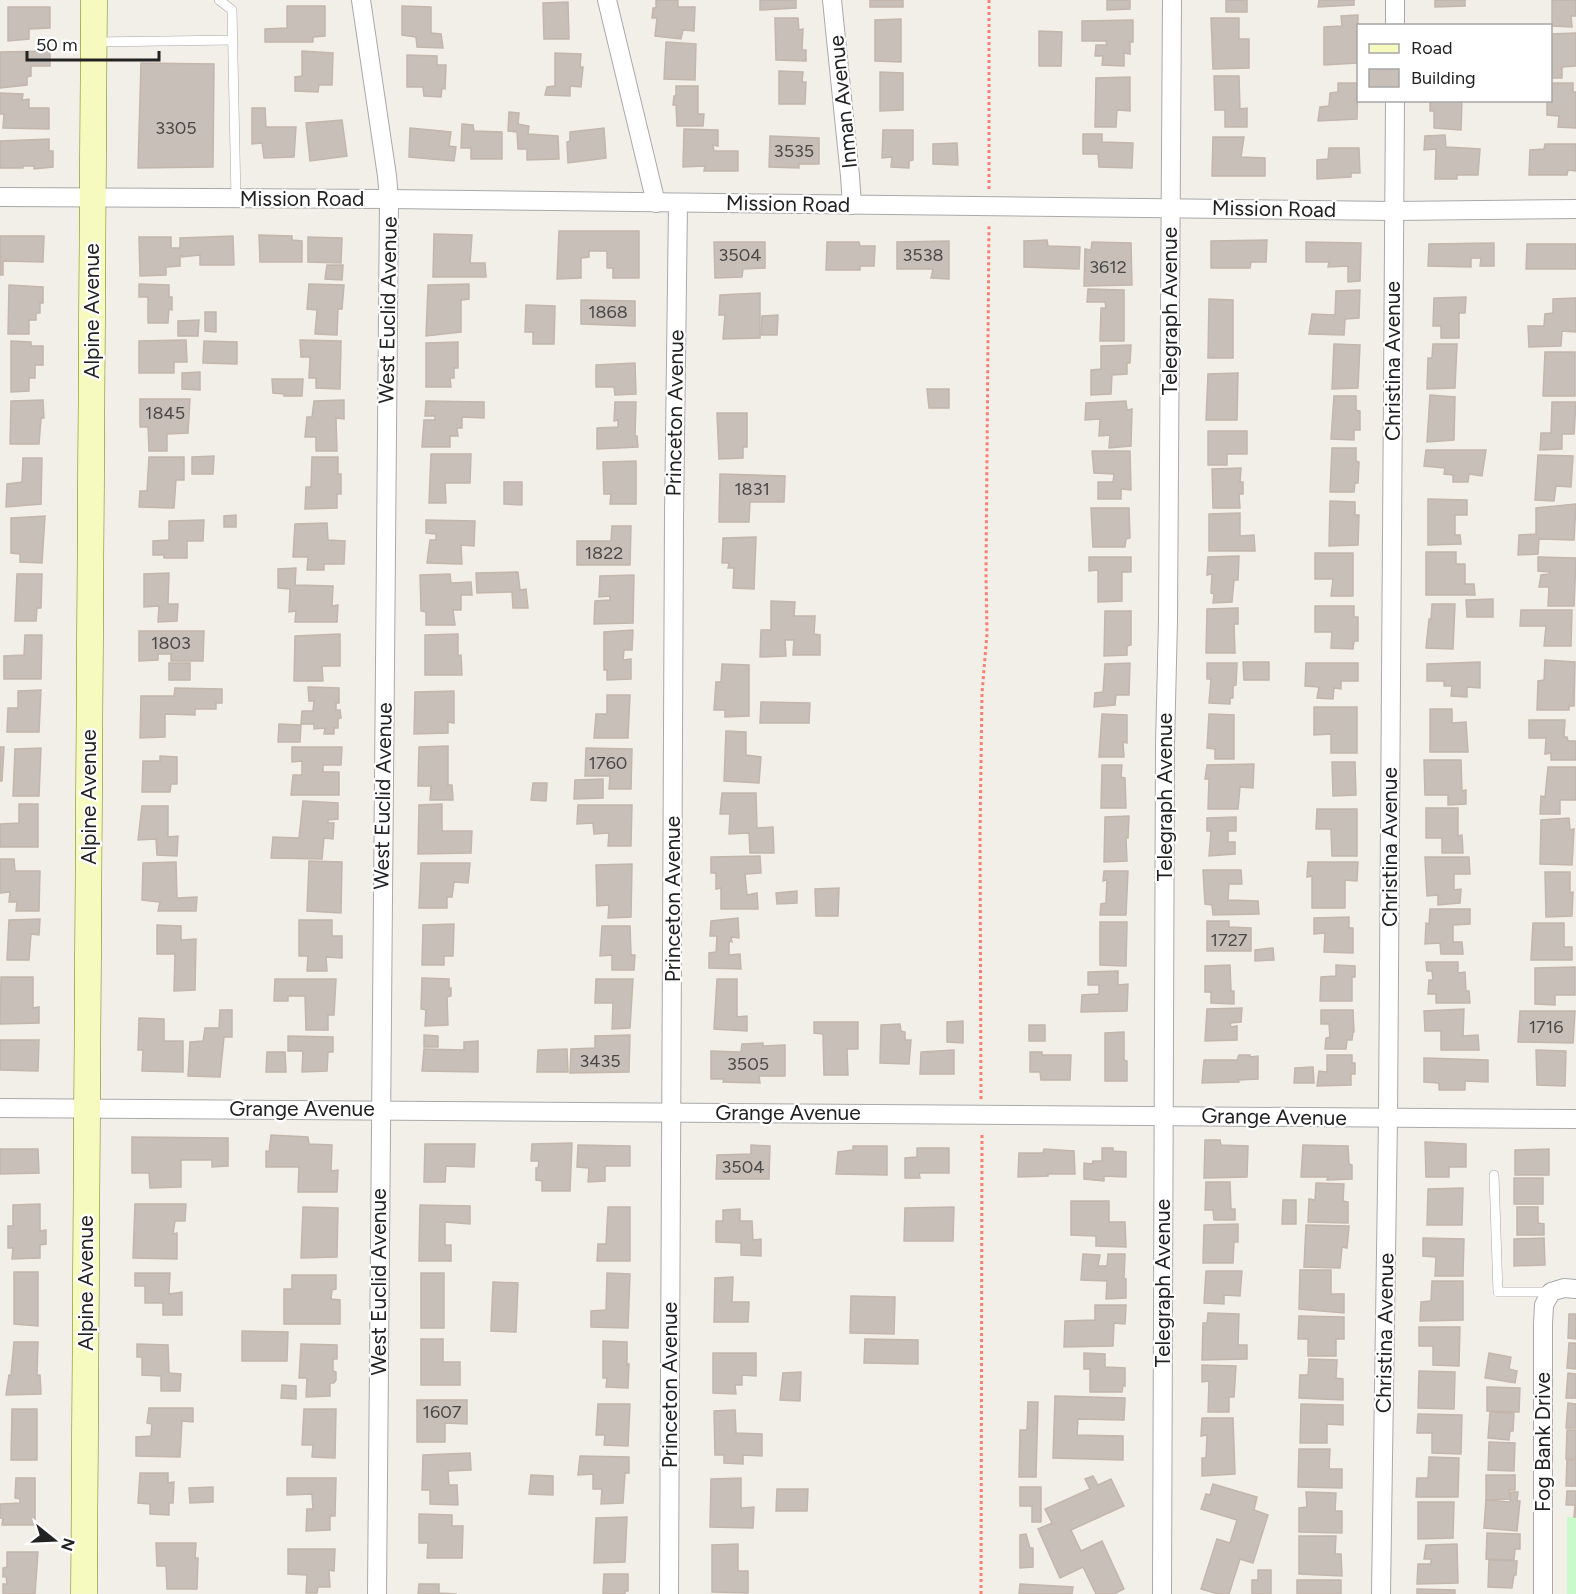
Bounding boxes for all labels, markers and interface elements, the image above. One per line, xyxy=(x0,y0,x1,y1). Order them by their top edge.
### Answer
scale bar xyxy=(27,24,159,62)
legend xyxy=(1357,24,1552,102)
text: 50 m xyxy=(36,34,78,56)
street label: Inman Avenue xyxy=(823,34,862,170)
text: Road xyxy=(1411,37,1452,59)
text: Building xyxy=(1411,67,1476,89)
house number: 3305 xyxy=(155,117,197,139)
house number: 3535 xyxy=(774,140,814,162)
street label: Mission Road xyxy=(240,186,364,211)
street label: Mission Road xyxy=(726,190,850,217)
street label: Mission Road xyxy=(1212,195,1336,222)
street label: West Euclid Avenue xyxy=(373,216,402,404)
street label: Telegraph Avenue xyxy=(1157,227,1182,395)
street label: Alpine Avenue xyxy=(79,243,104,379)
house number: 3504 xyxy=(719,244,761,266)
house number: 3538 xyxy=(903,244,944,266)
house number: 3612 xyxy=(1089,256,1127,278)
street label: Christina Avenue xyxy=(1380,281,1405,441)
house number: 1868 xyxy=(588,301,628,323)
street label: Princeton Avenue xyxy=(661,329,688,496)
house number: 1845 xyxy=(145,402,185,424)
house number: 1831 xyxy=(734,478,770,500)
house number: 1822 xyxy=(585,542,623,564)
house number: 1803 xyxy=(151,632,191,654)
street label: West Euclid Avenue xyxy=(368,702,397,890)
street label: Telegraph Avenue xyxy=(1152,713,1177,881)
street label: Alpine Avenue xyxy=(76,729,101,865)
house number: 1760 xyxy=(589,752,627,774)
street label: Christina Avenue xyxy=(1377,767,1402,927)
street label: Princeton Avenue xyxy=(660,816,685,982)
house number: 1727 xyxy=(1211,929,1248,951)
house number: 1716 xyxy=(1529,1016,1563,1038)
house number: 3435 xyxy=(579,1050,621,1072)
house number: 3505 xyxy=(727,1053,769,1075)
street label: Grange Avenue xyxy=(229,1096,375,1121)
street label: Grange Avenue xyxy=(715,1100,861,1125)
street label: Grange Avenue xyxy=(1201,1103,1347,1130)
house number: 3504 xyxy=(722,1156,764,1178)
street label: West Euclid Avenue xyxy=(366,1188,391,1376)
street label: Telegraph Avenue xyxy=(1150,1199,1175,1367)
street label: Alpine Avenue xyxy=(73,1215,98,1351)
street label: Christina Avenue xyxy=(1371,1253,1398,1413)
street label: Princeton Avenue xyxy=(657,1302,682,1468)
street label: Fog Bank Drive xyxy=(1530,1372,1555,1512)
house number: 1607 xyxy=(423,1401,462,1423)
north arrow xyxy=(24,1510,84,1570)
text: N xyxy=(57,1536,79,1553)

